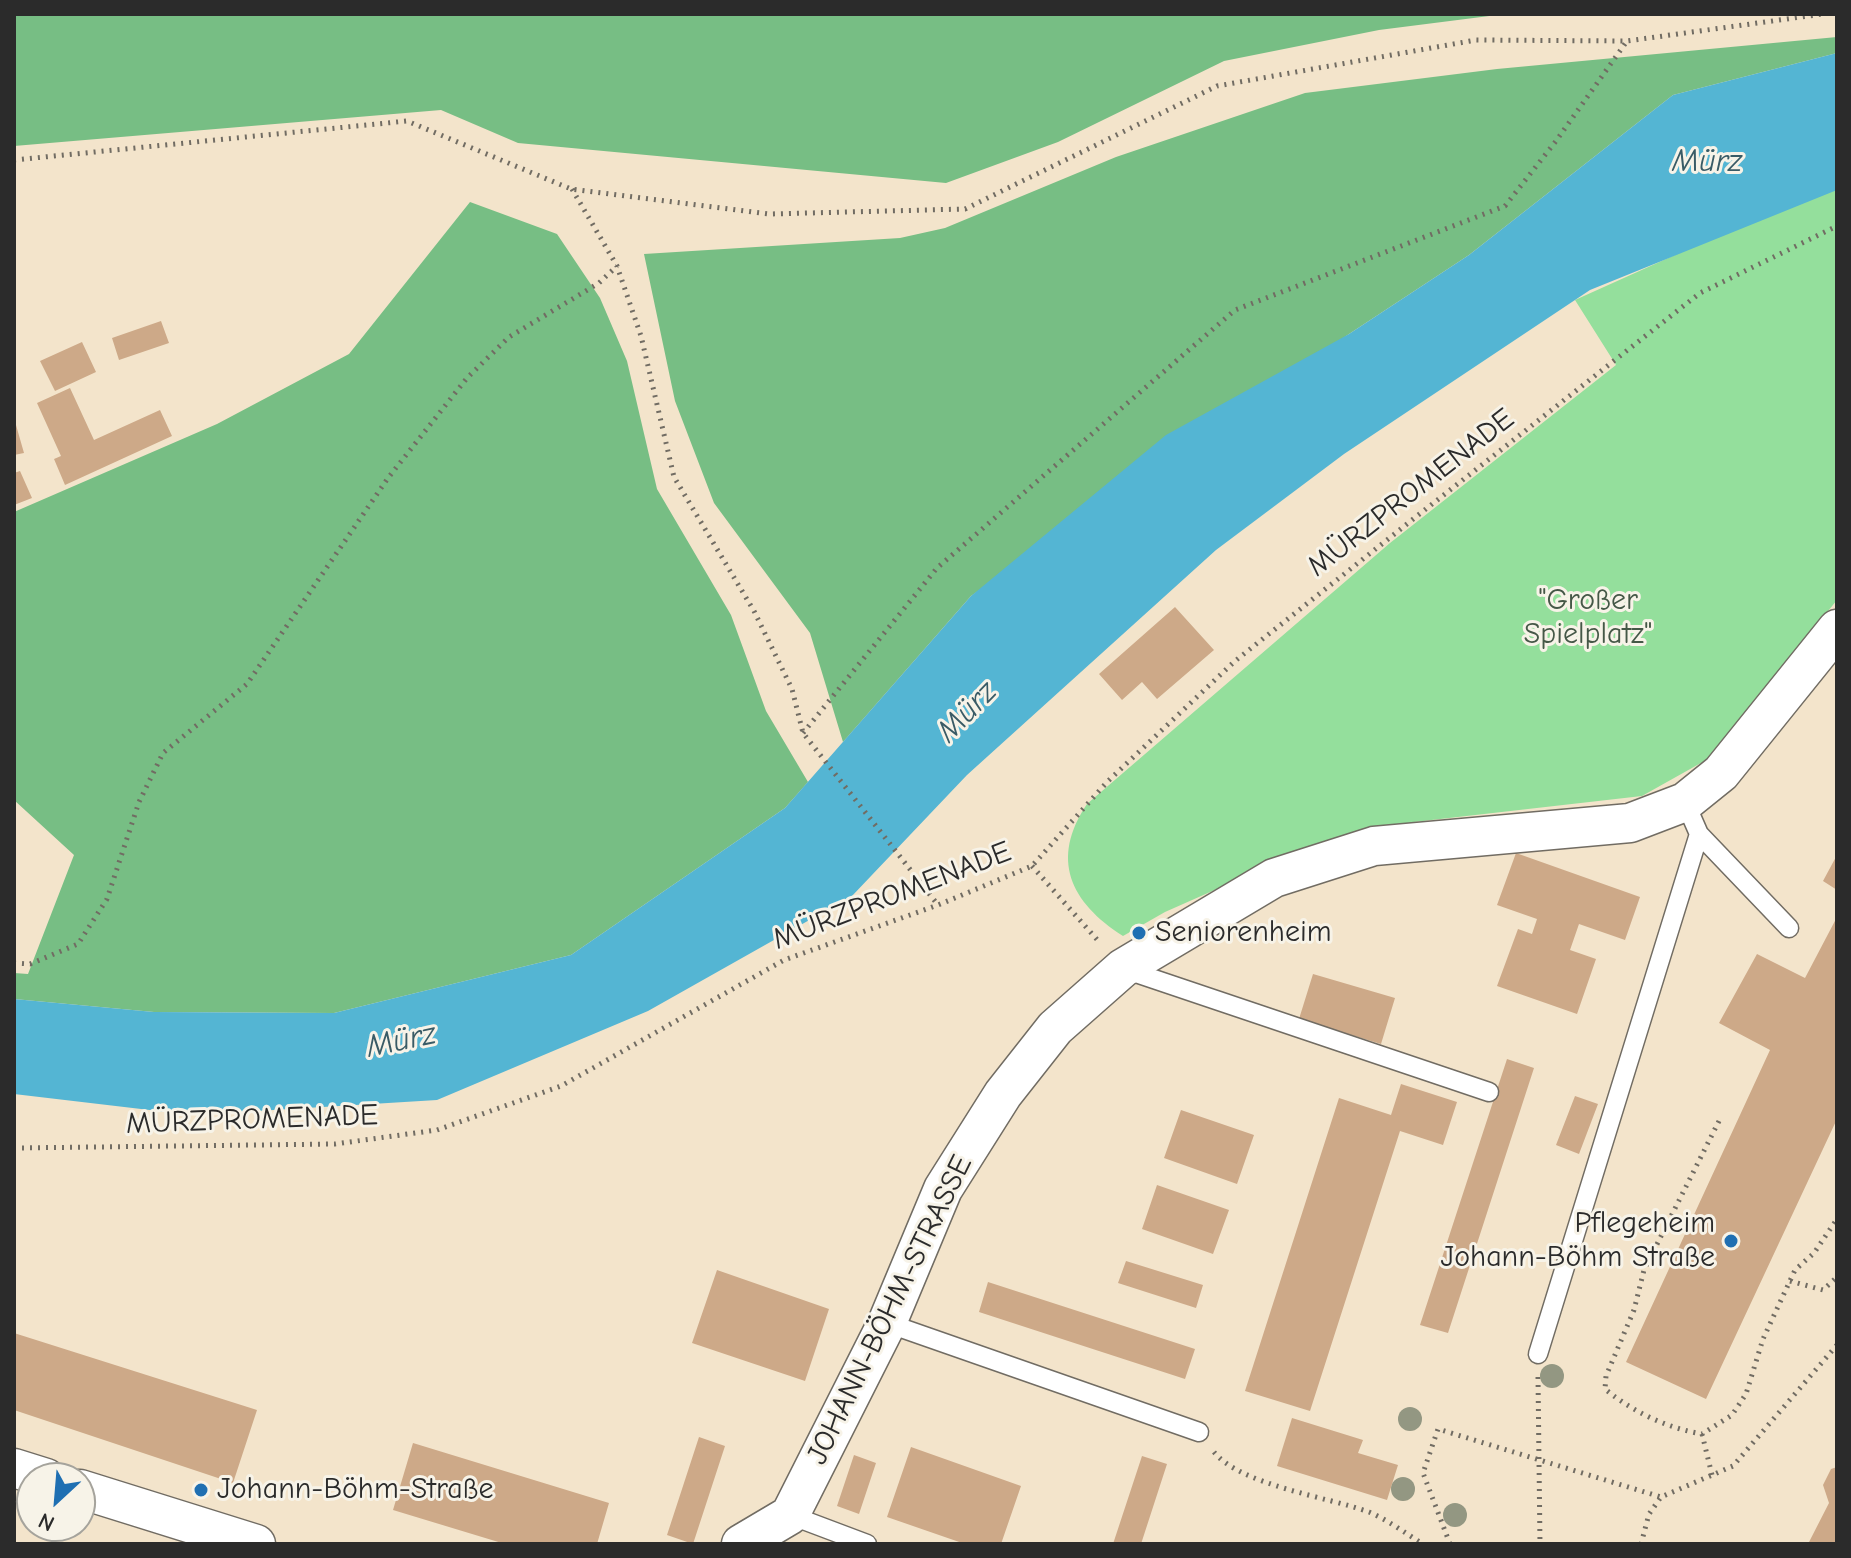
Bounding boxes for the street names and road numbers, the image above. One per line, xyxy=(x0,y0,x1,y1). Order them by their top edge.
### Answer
street label: MÜRZPROMENADE xyxy=(1300,401,1522,585)
street label: MÜRZPROMENADE xyxy=(768,834,1016,958)
street label: MÜRZPROMENADE xyxy=(125,1098,379,1142)
street label: JOHANN-BÖHM-STRASSE xyxy=(799,1150,981,1470)

